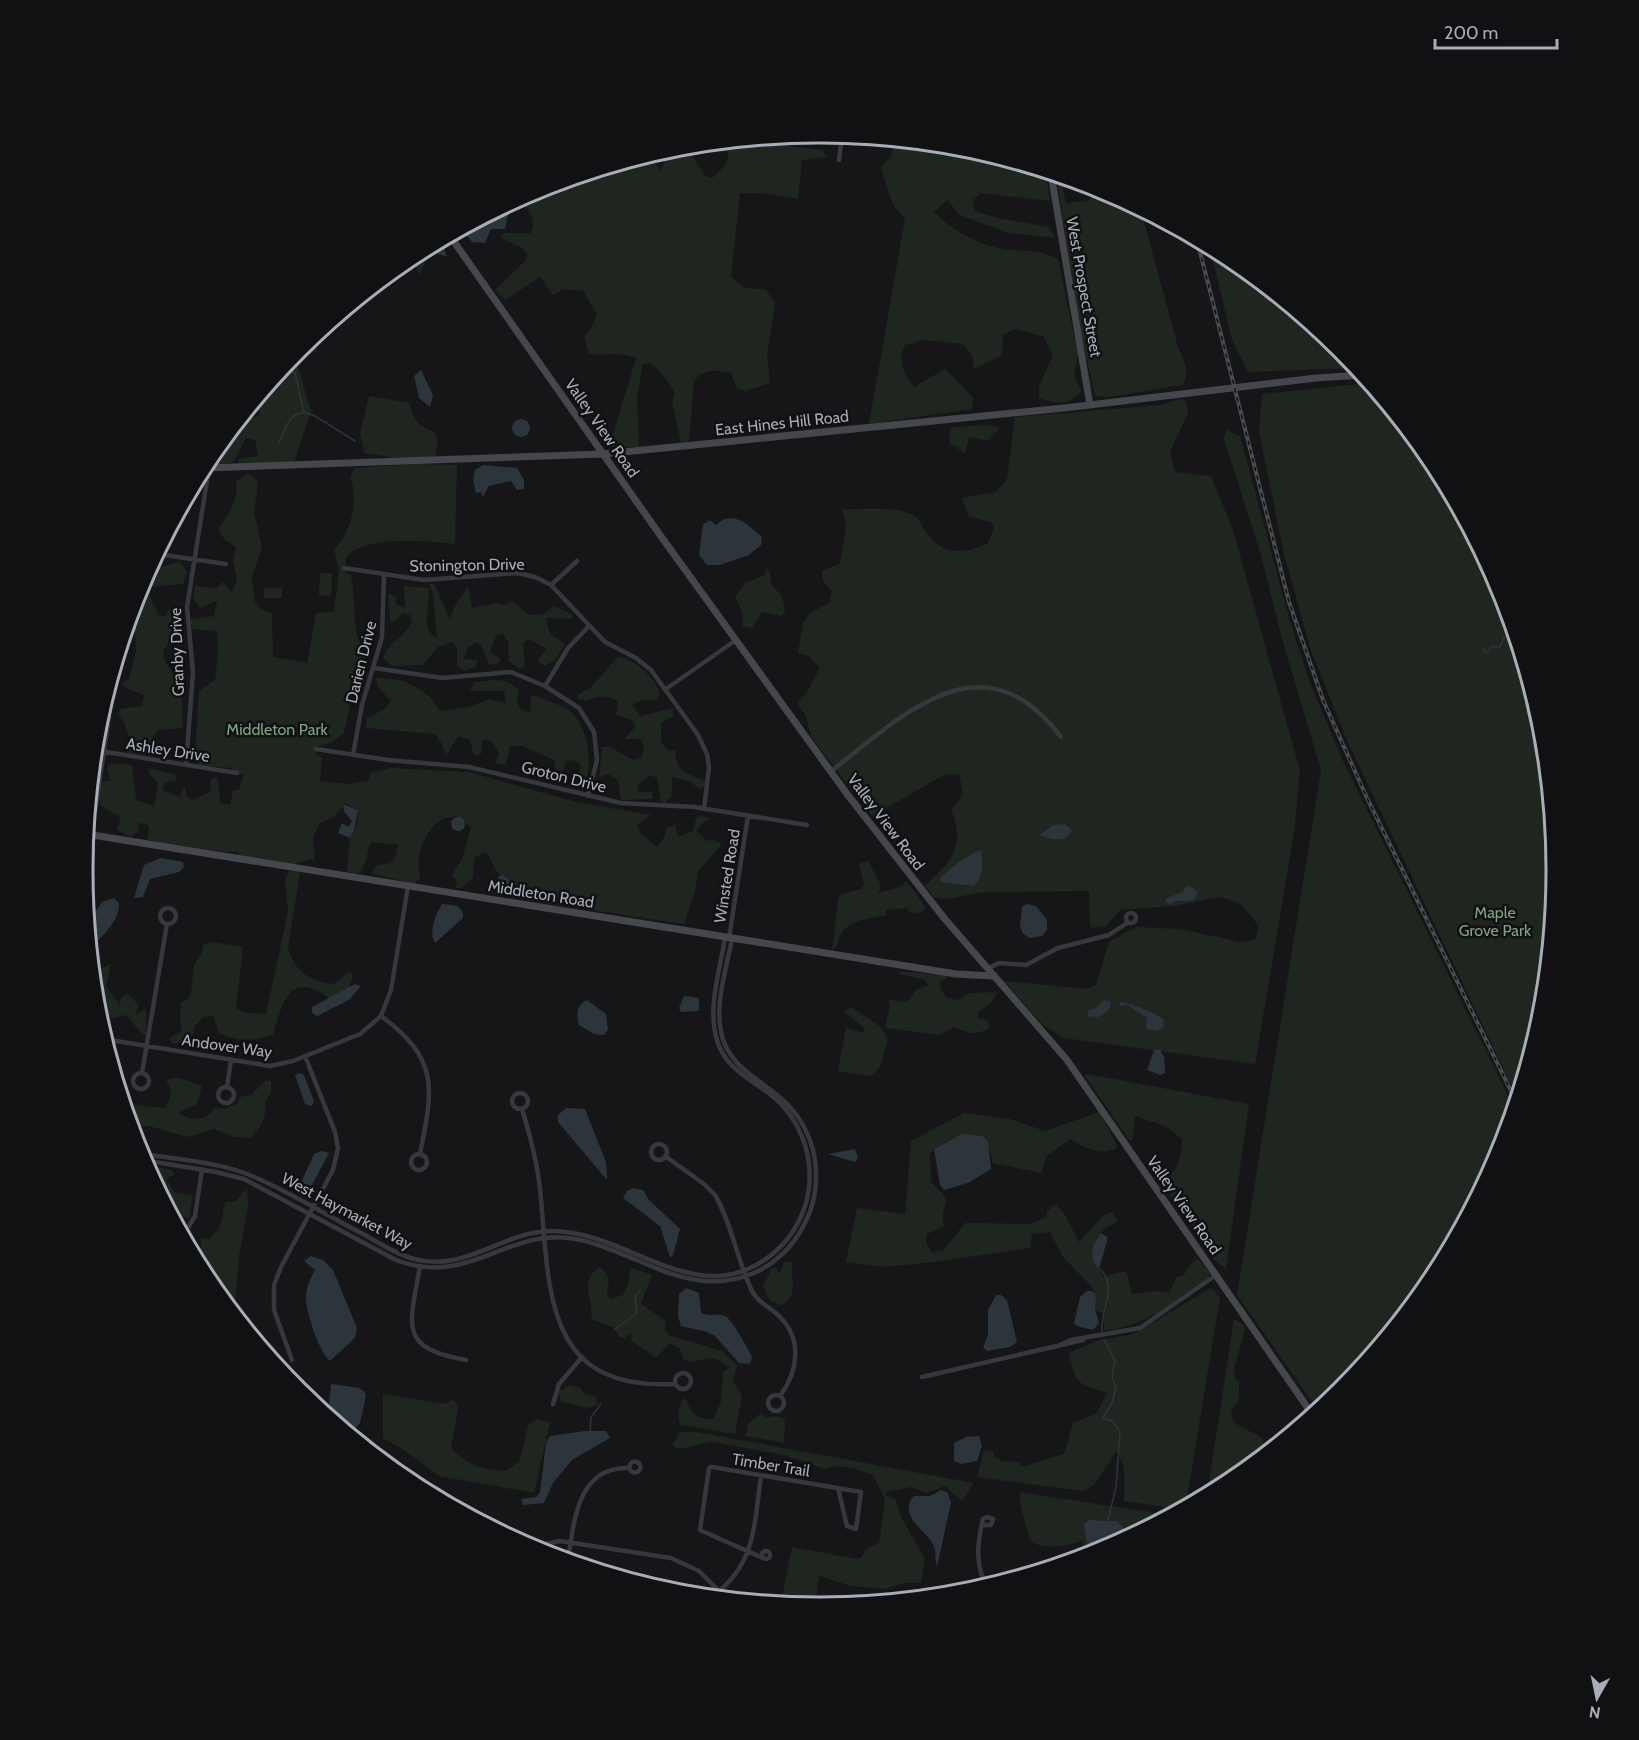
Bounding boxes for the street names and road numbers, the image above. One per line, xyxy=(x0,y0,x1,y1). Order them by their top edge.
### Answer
street label: West Prospect Street xyxy=(1062,215,1106,359)
street label: Valley View Road xyxy=(561,375,643,481)
street label: East Hines Hill Road xyxy=(714,407,850,439)
street label: Stonington Drive xyxy=(409,554,525,576)
street label: Granby Drive xyxy=(166,607,188,697)
street label: Darien Drive xyxy=(342,619,380,705)
street label: Ashley Drive xyxy=(125,734,211,766)
street label: Groton Drive xyxy=(520,757,608,797)
street label: Valley View Road xyxy=(844,770,928,874)
street label: Winsted Road xyxy=(710,828,744,924)
street label: Middleton Road xyxy=(487,876,595,912)
street label: Andover Way xyxy=(181,1030,273,1062)
street label: Valley View Road xyxy=(1143,1152,1225,1258)
street label: West Haymarket Way xyxy=(278,1168,416,1254)
street label: Timber Trail xyxy=(731,1449,811,1481)

